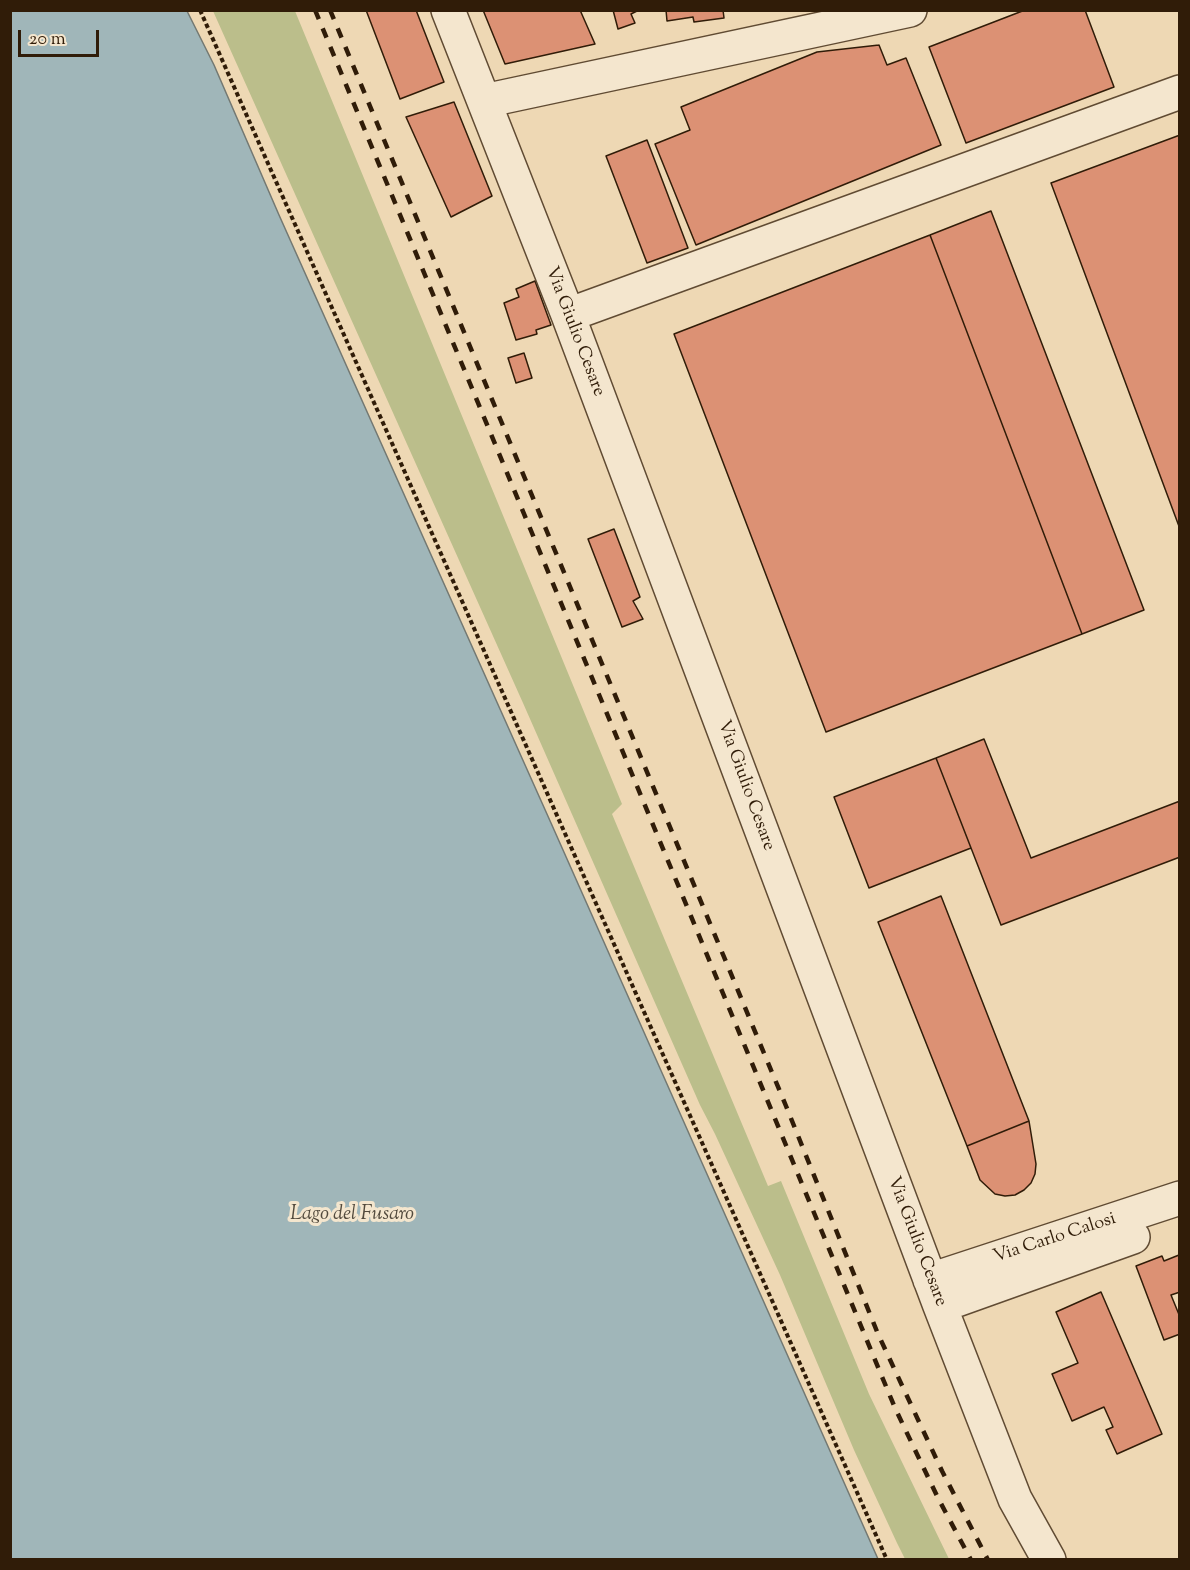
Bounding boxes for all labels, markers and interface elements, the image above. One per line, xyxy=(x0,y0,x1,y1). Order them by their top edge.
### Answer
scale bar xyxy=(21,18,102,56)
text: 20 m xyxy=(29,27,66,53)
street label: Via Giulio Cesare xyxy=(539,264,609,400)
street label: Via Giulio Cesare xyxy=(711,718,779,854)
street label: Via Giulio Cesare xyxy=(881,1174,951,1310)
water label: Lago del Fusaro xyxy=(290,1204,414,1228)
street label: Via Carlo Calosi xyxy=(991,1209,1119,1269)

